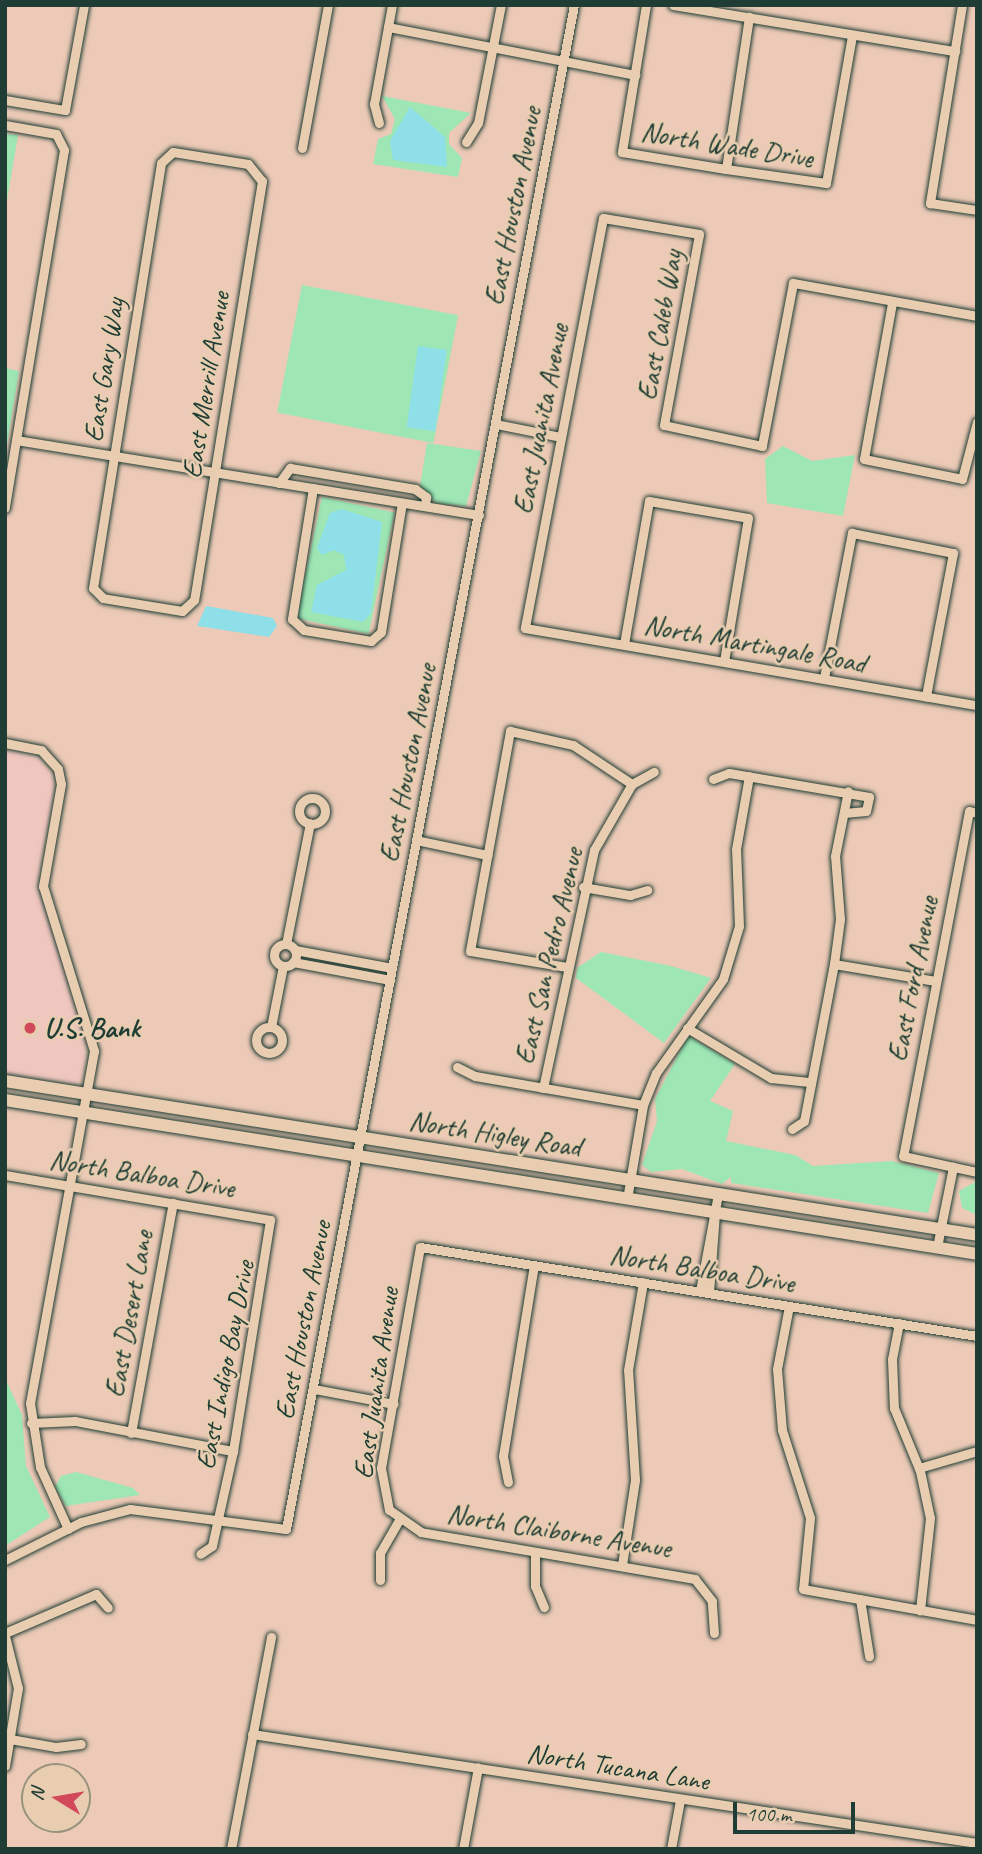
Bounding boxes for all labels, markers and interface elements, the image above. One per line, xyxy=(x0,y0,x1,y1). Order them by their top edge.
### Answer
street label: East Houston Avenue xyxy=(477,104,549,308)
street label: North Wade Drive xyxy=(638,115,816,175)
street label: East Caleb Way xyxy=(630,247,690,403)
street label: East Merrill Avenue xyxy=(175,290,237,480)
street label: East Gary Way xyxy=(76,295,132,445)
street label: East Juanita Avenue xyxy=(506,321,576,517)
street label: North Martingale Road xyxy=(642,608,868,680)
street label: East Houston Avenue xyxy=(372,661,444,865)
street label: East San Pedro Avenue xyxy=(508,844,590,1068)
street label: East Ford Avenue xyxy=(881,894,945,1064)
place label: U.S. Bank xyxy=(44,1011,140,1045)
marker: U.S. Bank xyxy=(22,1020,38,1036)
street label: North Higley Road xyxy=(407,1104,583,1164)
street label: North Balboa Drive xyxy=(47,1143,237,1205)
street label: East Houston Avenue xyxy=(267,1218,339,1422)
street label: East Desert Lane xyxy=(98,1228,160,1400)
street label: North Balboa Drive xyxy=(607,1238,797,1300)
street label: East Indigo Bay Drive xyxy=(188,1258,262,1472)
street label: East Juanita Avenue xyxy=(346,1285,406,1481)
street label: North Claiborne Avenue xyxy=(445,1497,673,1565)
street label: North Tucana Lane xyxy=(524,1736,712,1798)
north arrow xyxy=(21,1763,91,1833)
text: N xyxy=(24,1786,50,1802)
scale bar xyxy=(737,1787,860,1831)
text: 100 m xyxy=(746,1801,791,1827)

